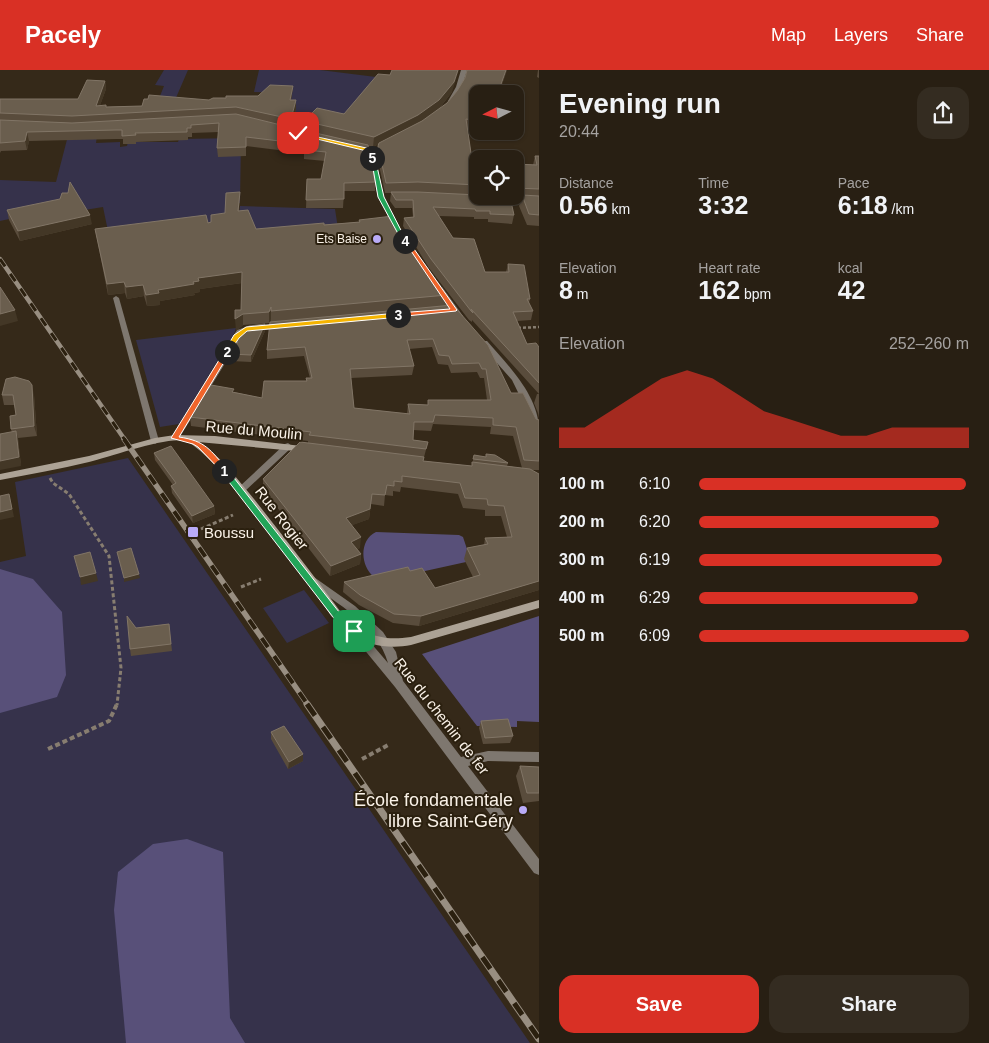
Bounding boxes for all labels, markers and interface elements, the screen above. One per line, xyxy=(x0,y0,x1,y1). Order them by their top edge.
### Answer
text: Pacely xyxy=(25,21,101,48)
text: Map xyxy=(771,25,806,45)
text: Layers xyxy=(834,25,888,45)
text: Share xyxy=(916,25,964,45)
north arrow xyxy=(469,85,524,140)
map controls xyxy=(469,85,524,205)
button: share xyxy=(917,87,969,139)
text: Evening run xyxy=(559,88,721,119)
pin xyxy=(277,112,319,154)
icon: check xyxy=(284,119,312,147)
text: 20:44 xyxy=(559,123,599,140)
pin: 5 xyxy=(360,146,384,170)
text: 5 xyxy=(369,150,376,166)
button: locate xyxy=(469,150,524,205)
text: Distance xyxy=(559,175,613,191)
text: Time xyxy=(698,175,729,191)
text: Pace xyxy=(838,175,870,191)
text: 0.56 xyxy=(559,191,608,219)
text: 3:32 xyxy=(698,191,748,219)
text: 6:18 xyxy=(838,191,888,219)
text: km xyxy=(608,201,630,217)
text: /km xyxy=(888,201,914,217)
pin: 4 xyxy=(392,228,418,254)
place label: Ets Baise xyxy=(316,232,367,246)
marker: Ets Baise xyxy=(371,233,383,245)
text: 4 xyxy=(402,233,409,249)
text: Elevation xyxy=(559,260,617,276)
text: Heart rate xyxy=(698,260,761,276)
text: kcal xyxy=(838,260,863,276)
text: 8 xyxy=(559,276,573,304)
text: 162 xyxy=(698,276,740,304)
text: 42 xyxy=(838,276,865,304)
text: m xyxy=(573,286,588,302)
text: bpm xyxy=(740,286,771,302)
pin: 3 xyxy=(386,302,410,328)
text: 3 xyxy=(395,307,402,323)
text: Elevation xyxy=(559,335,625,352)
text: 252–260 m xyxy=(889,335,969,352)
pin: 2 xyxy=(214,340,240,364)
text: 2 xyxy=(224,344,231,360)
street label: Rue du Moulin xyxy=(205,417,303,443)
pin: 1 xyxy=(212,458,236,484)
text: 1 xyxy=(221,463,228,479)
text: 100 m xyxy=(559,475,604,492)
text: 6:10 xyxy=(639,475,670,492)
street label: Rue Rogier xyxy=(252,483,312,553)
text: 200 m xyxy=(559,513,604,530)
text: 6:20 xyxy=(639,513,670,530)
place label: Boussu xyxy=(204,524,254,541)
marker: Boussu xyxy=(186,525,200,539)
text: 300 m xyxy=(559,551,604,568)
text: 6:19 xyxy=(639,551,670,568)
text: 400 m xyxy=(559,589,604,606)
text: 6:29 xyxy=(639,589,670,606)
pin xyxy=(333,610,375,652)
icon: arrive xyxy=(340,617,368,645)
text: 500 m xyxy=(559,627,604,644)
text: 6:09 xyxy=(639,627,670,644)
street label: Rue du chemin de fer xyxy=(391,654,493,778)
place label: École fondamentale libre Saint-Géry xyxy=(354,790,513,831)
marker: École fondamentale libre Saint-Géry xyxy=(517,804,529,816)
button: Save xyxy=(559,975,759,1033)
button: Share xyxy=(769,975,969,1033)

